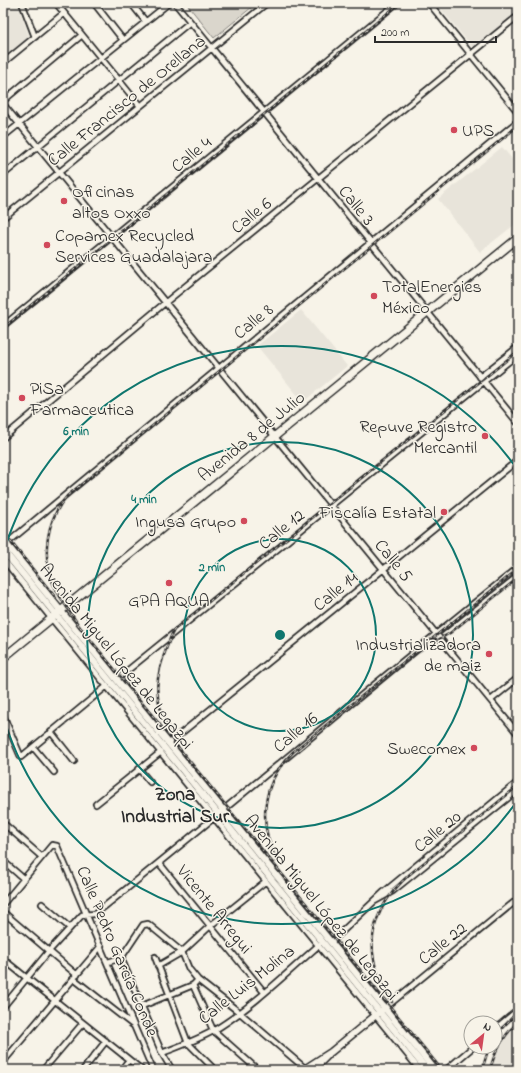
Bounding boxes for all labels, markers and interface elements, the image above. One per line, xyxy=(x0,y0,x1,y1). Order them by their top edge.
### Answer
scale bar xyxy=(375,18,496,44)
text: 200 m xyxy=(381,24,410,42)
street label: Calle Francisco de Orellana xyxy=(42,29,212,174)
place label: UPS xyxy=(462,119,494,145)
marker: UPS xyxy=(449,125,459,135)
street label: Calle 4 xyxy=(166,131,219,180)
place label: Oficinas altos Oxxo xyxy=(72,180,151,227)
street label: Calle 3 xyxy=(331,180,380,232)
street label: Calle 6 xyxy=(226,192,278,241)
marker: Oficinas altos Oxxo xyxy=(59,196,69,206)
place label: Copamex Recycled Services Guadalajara xyxy=(55,224,213,271)
marker: Copamex Recycled Services Guadalajara xyxy=(42,240,52,250)
place label: TotalEnergies México xyxy=(382,275,482,322)
marker: TotalEnergies México xyxy=(369,291,379,301)
street label: Calle 8 xyxy=(229,298,280,347)
place label: PiSa Farmaceutica xyxy=(29,377,134,424)
street label: Avenida 8 de Julio xyxy=(193,386,312,489)
marker: PiSa Farmaceutica xyxy=(17,393,27,403)
place label: Repuve Registro Mercantil xyxy=(359,415,477,462)
text: 6 min xyxy=(62,423,89,441)
marker: Repuve Registro Mercantil xyxy=(480,431,490,441)
text: 4 min xyxy=(130,491,157,509)
place label: Fiscalía Estatal xyxy=(318,501,436,527)
street label: Calle 12 xyxy=(254,504,311,557)
marker: Fiscalía Estatal xyxy=(439,507,449,517)
place label: Ingusa Grupo xyxy=(135,510,236,537)
marker: Ingusa Grupo xyxy=(239,516,249,526)
street label: Calle 5 xyxy=(367,534,418,588)
street label: Avenida Miguel López de Legazpi xyxy=(31,559,199,757)
text: 2 min xyxy=(198,559,225,577)
street label: Calle 14 xyxy=(308,566,365,619)
marker: GPA AQUA xyxy=(164,578,174,588)
place label: GPA AQUA xyxy=(128,589,210,615)
centre of rings xyxy=(273,628,287,642)
place label: Industrializadora de maiz xyxy=(355,633,481,680)
marker: Industrializadora de maiz xyxy=(484,649,494,659)
street label: Calle 16 xyxy=(268,707,325,760)
place label: Swecomex xyxy=(387,737,466,763)
marker: Swecomex xyxy=(469,743,479,753)
district label: Zona Industrial Sur xyxy=(121,782,230,831)
street label: Calle 20 xyxy=(409,805,468,860)
street label: Avenida Miguel López de Legazpi xyxy=(236,810,404,1008)
street label: Vicente Arregui xyxy=(168,859,258,961)
street label: Calle Pedro García Conde xyxy=(68,862,164,1042)
street label: Calle 22 xyxy=(413,917,473,972)
street label: Calle Luis Molina xyxy=(193,939,301,1032)
north arrow xyxy=(463,1015,503,1055)
text: N xyxy=(480,1018,494,1036)

